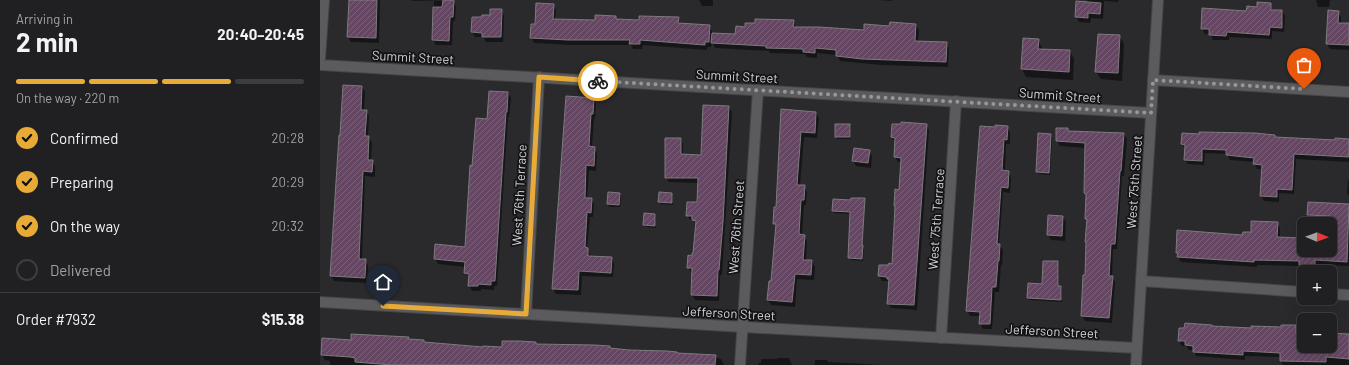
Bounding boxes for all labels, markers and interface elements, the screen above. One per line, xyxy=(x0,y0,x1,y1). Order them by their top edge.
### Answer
text: Arriving in xyxy=(16,11,73,27)
text: 20:40–20:45 xyxy=(217,25,304,43)
text: 2 min xyxy=(16,26,78,57)
street label: Summit Street xyxy=(372,47,454,67)
pin xyxy=(1287,48,1321,89)
icon: bag xyxy=(1293,54,1315,76)
courier xyxy=(578,61,618,101)
street label: Summit Street xyxy=(696,66,778,86)
icon: bike xyxy=(587,70,609,92)
street label: Summit Street xyxy=(1018,84,1102,106)
text: On the way · 220 m xyxy=(16,90,119,106)
icon: check xyxy=(16,127,38,149)
text: Confirmed xyxy=(50,129,118,147)
text: 20:28 xyxy=(272,130,304,146)
street label: West 75th Street xyxy=(1123,135,1145,229)
street label: West 76th Terrace xyxy=(508,144,530,246)
street label: West 75th Terrace xyxy=(924,168,948,270)
icon: check xyxy=(16,171,38,193)
text: Preparing xyxy=(50,173,114,191)
text: 20:29 xyxy=(272,174,304,190)
street label: West 76th Street xyxy=(725,180,747,274)
icon: check xyxy=(16,215,38,237)
text: On the way xyxy=(50,217,120,235)
north arrow xyxy=(1297,217,1337,257)
map controls xyxy=(1297,217,1337,353)
text: 20:32 xyxy=(272,218,304,234)
text: Delivered xyxy=(50,261,111,279)
pin xyxy=(366,265,400,306)
button: + xyxy=(1297,265,1337,305)
icon: home xyxy=(372,271,394,293)
street label: Jefferson Street xyxy=(682,303,776,323)
text: Order #7932 xyxy=(16,310,96,328)
text: $15.38 xyxy=(262,310,304,328)
button: − xyxy=(1297,313,1337,353)
street label: Jefferson Street xyxy=(1005,321,1099,341)

